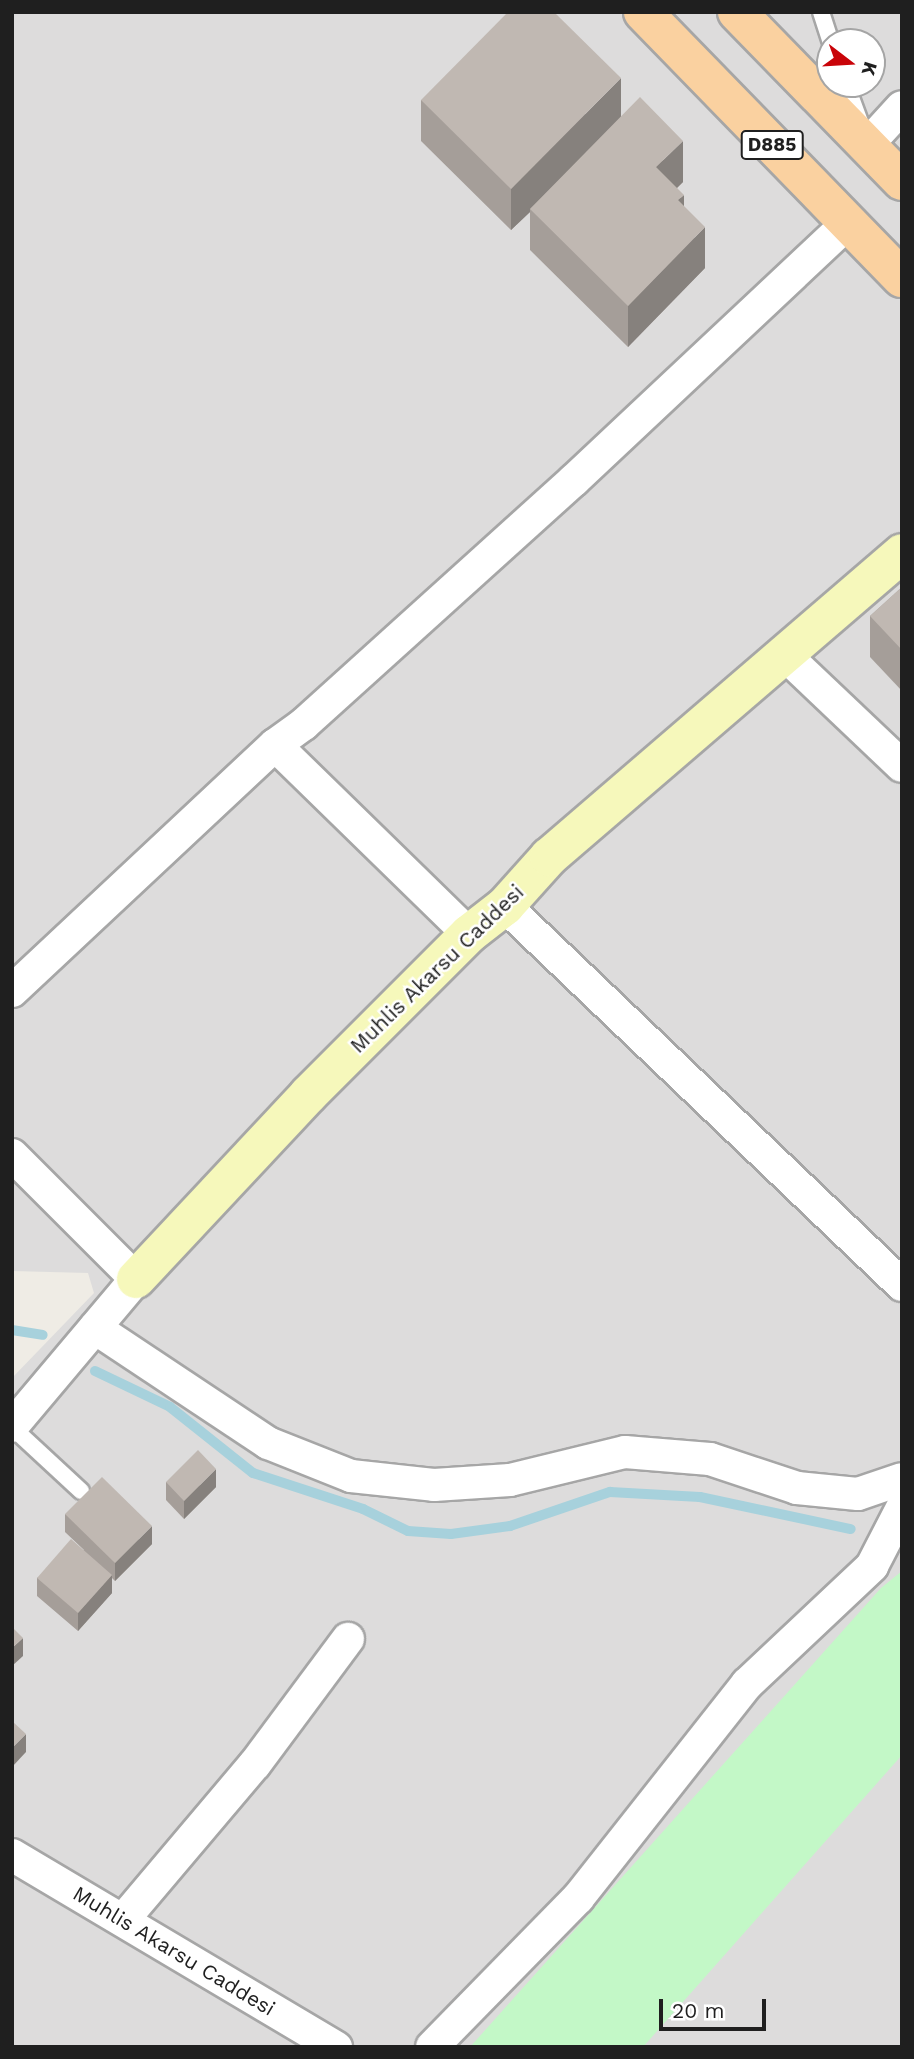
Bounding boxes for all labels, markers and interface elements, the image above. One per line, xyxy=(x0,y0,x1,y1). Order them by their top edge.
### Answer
north arrow xyxy=(816,28,886,98)
text: K xyxy=(857,59,883,78)
road number: D885 xyxy=(740,130,804,160)
street label: Muhlis Akarsu Caddesi xyxy=(345,879,529,1059)
street label: Muhlis Akarsu Caddesi xyxy=(68,1880,280,2022)
scale bar xyxy=(662,1986,769,2030)
text: 20 m xyxy=(672,1998,724,2023)

